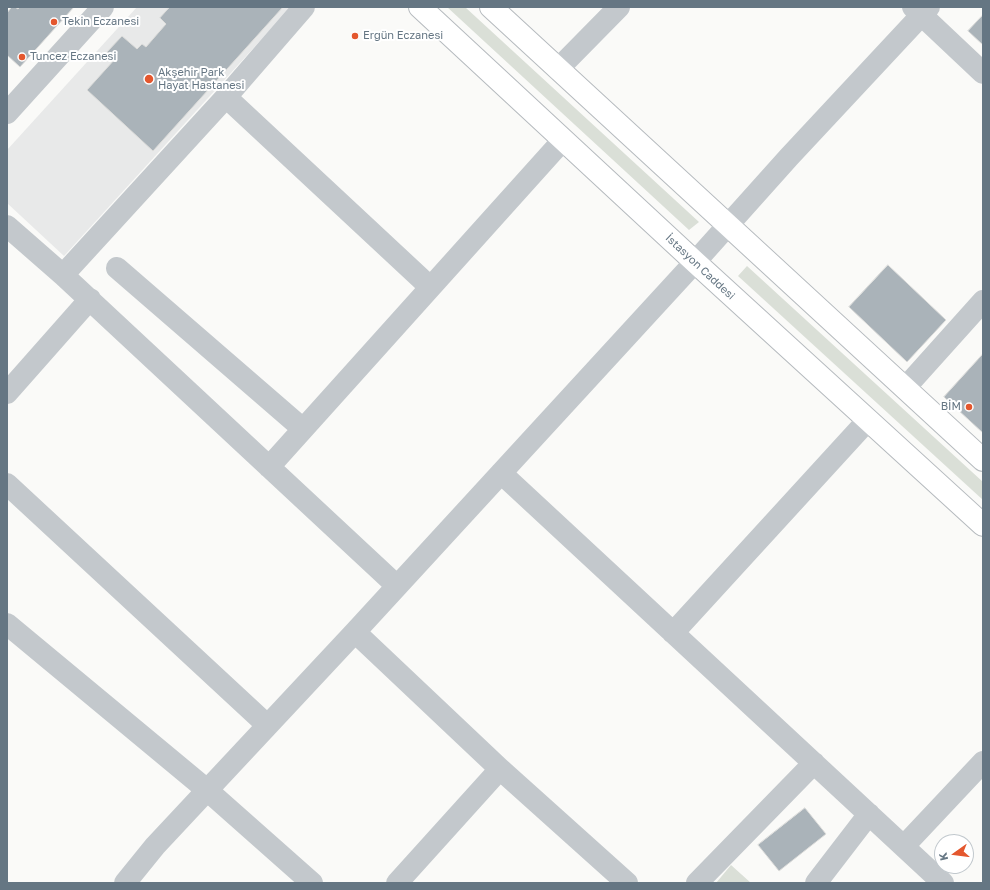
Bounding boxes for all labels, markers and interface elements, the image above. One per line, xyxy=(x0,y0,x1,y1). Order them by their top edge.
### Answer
place label: Tekin Eczanesi xyxy=(62,15,139,29)
marker: Tekin Eczanesi xyxy=(49,17,59,27)
place label: Ergün Eczanesi xyxy=(363,29,443,43)
marker: Ergün Eczanesi xyxy=(350,31,360,41)
place label: Tuncez Eczanesi xyxy=(30,50,116,64)
marker: Tuncez Eczanesi xyxy=(17,52,27,62)
place label: Akşehir Park Hayat Hastanesi xyxy=(158,66,244,92)
marker: Akşehir Park Hayat Hastanesi xyxy=(143,73,155,85)
street label: İstasyon Caddesi xyxy=(663,231,737,303)
place label: BİM xyxy=(941,400,961,414)
marker: BİM xyxy=(964,402,974,412)
north arrow xyxy=(934,834,974,874)
text: K xyxy=(936,851,950,862)

